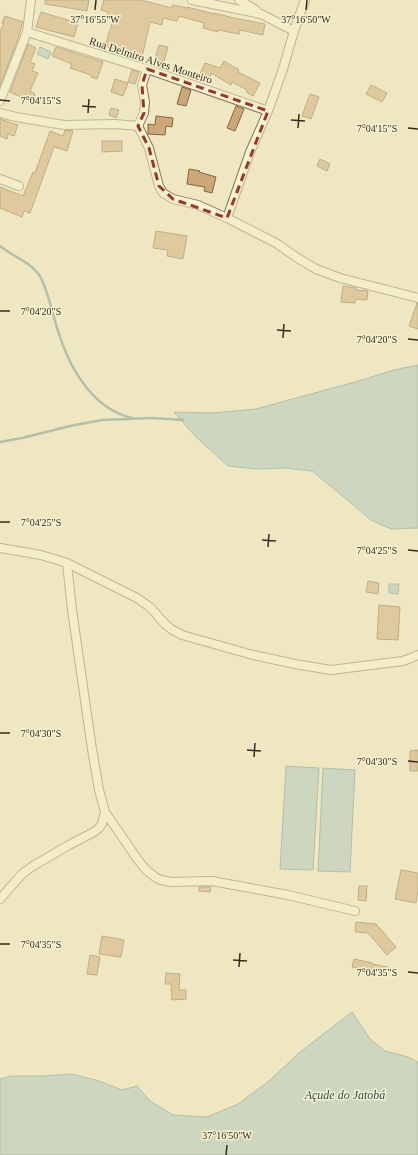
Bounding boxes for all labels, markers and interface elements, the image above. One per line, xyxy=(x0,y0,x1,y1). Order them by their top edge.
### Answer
text: 37°16'55"W xyxy=(70,14,120,25)
text: 37°16'50"W xyxy=(281,14,331,25)
street label: Rua Delmiro Alves Monteiro xyxy=(88,34,214,86)
text: 7°04'15"S xyxy=(21,95,61,106)
text: 7°04'15"S xyxy=(357,123,397,134)
text: 7°04'20"S xyxy=(21,306,61,317)
text: 7°04'20"S xyxy=(357,334,397,345)
text: 7°04'25"S xyxy=(21,517,61,528)
text: 7°04'25"S xyxy=(357,545,397,556)
text: 7°04'30"S xyxy=(21,728,61,739)
text: 7°04'30"S xyxy=(357,756,397,767)
text: 7°04'35"S xyxy=(21,939,61,950)
text: 7°04'35"S xyxy=(357,967,397,978)
water label: Açude do Jatobá xyxy=(304,1088,385,1102)
text: 37°16'50"W xyxy=(202,1130,252,1141)

